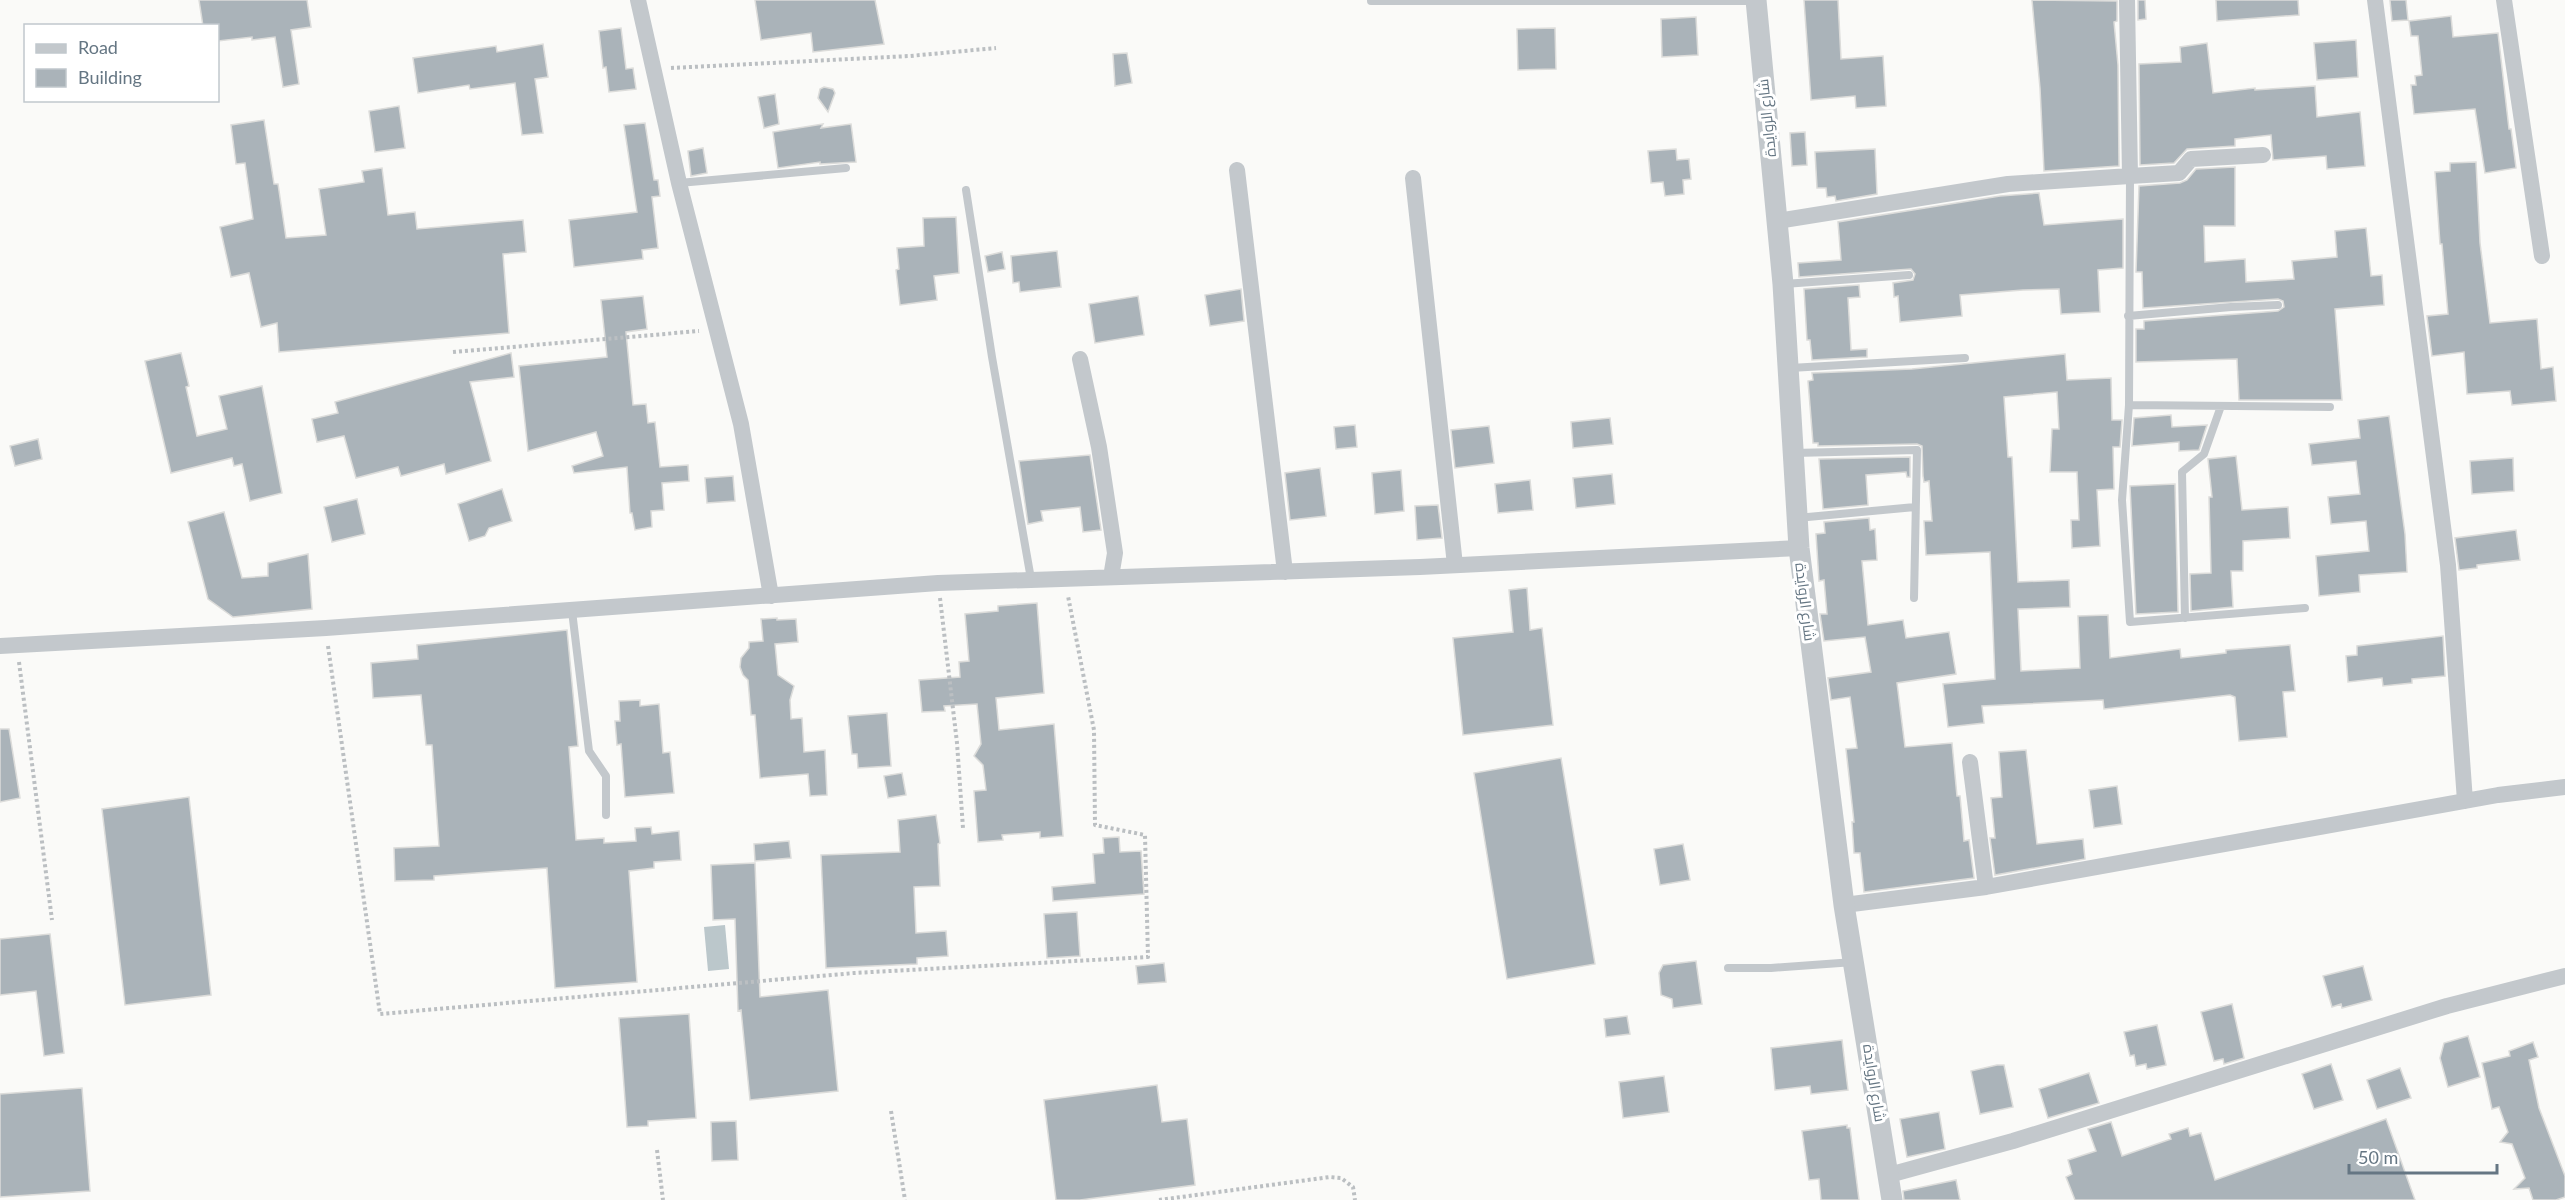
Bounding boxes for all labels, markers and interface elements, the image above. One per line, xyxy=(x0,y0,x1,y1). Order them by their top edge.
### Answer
legend xyxy=(24,24,219,102)
text: Road xyxy=(78,36,118,58)
text: Building xyxy=(78,66,142,88)
street label: شارع الروايدة xyxy=(1753,78,1782,158)
street label: شارع الروايدة xyxy=(1789,562,1820,642)
street label: شارع الروايدة xyxy=(1857,1043,1890,1124)
scale bar xyxy=(2349,1137,2498,1175)
text: 50 m xyxy=(2358,1146,2398,1168)

